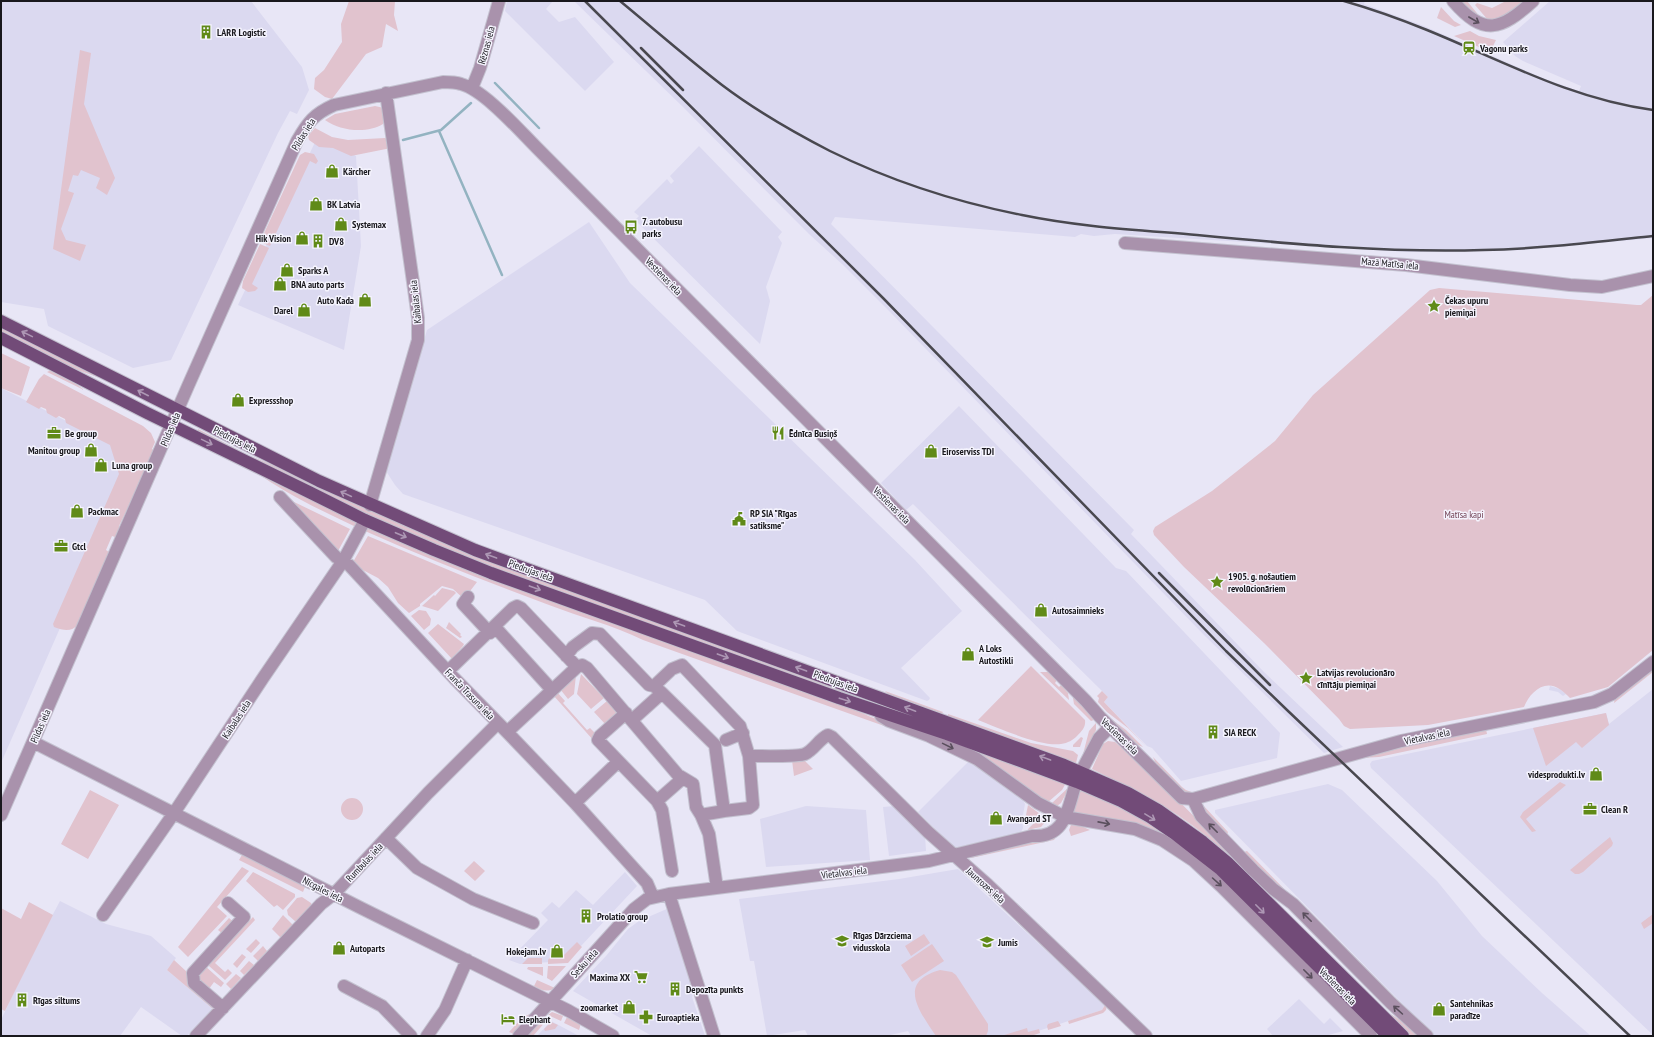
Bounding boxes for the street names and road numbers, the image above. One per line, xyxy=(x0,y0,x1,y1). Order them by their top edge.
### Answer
street label: Rēznas iela xyxy=(475,25,498,65)
street label: Pildas iela xyxy=(289,116,318,153)
street label: Vestienas iela xyxy=(642,254,685,298)
street label: Mazā Matīsa iela xyxy=(1361,255,1419,272)
street label: Kaibalas iela xyxy=(407,280,424,324)
street label: Pildas iela xyxy=(158,410,183,448)
street label: Piedrujas iela xyxy=(211,423,258,456)
street label: Vestienas iela xyxy=(870,483,913,527)
street label: Piedrujas iela xyxy=(507,556,555,585)
street label: Franča Trasuna iela xyxy=(442,666,497,723)
street label: Piedrujas iela xyxy=(812,667,860,696)
street label: Kaibalas iela xyxy=(219,697,254,741)
street label: Pildas iela xyxy=(27,707,54,745)
street label: Vestienas iela xyxy=(1097,715,1141,757)
street label: Vietalvas iela xyxy=(1402,725,1451,748)
street label: Rumbulas iela xyxy=(343,840,386,885)
street label: Vietalvas iela xyxy=(819,863,868,882)
street label: Jaunrozes iela xyxy=(963,864,1008,906)
street label: Nīcgales iela xyxy=(300,874,345,905)
street label: Sesku iela xyxy=(568,946,601,981)
street label: Vestienas iela xyxy=(1316,964,1359,1008)

